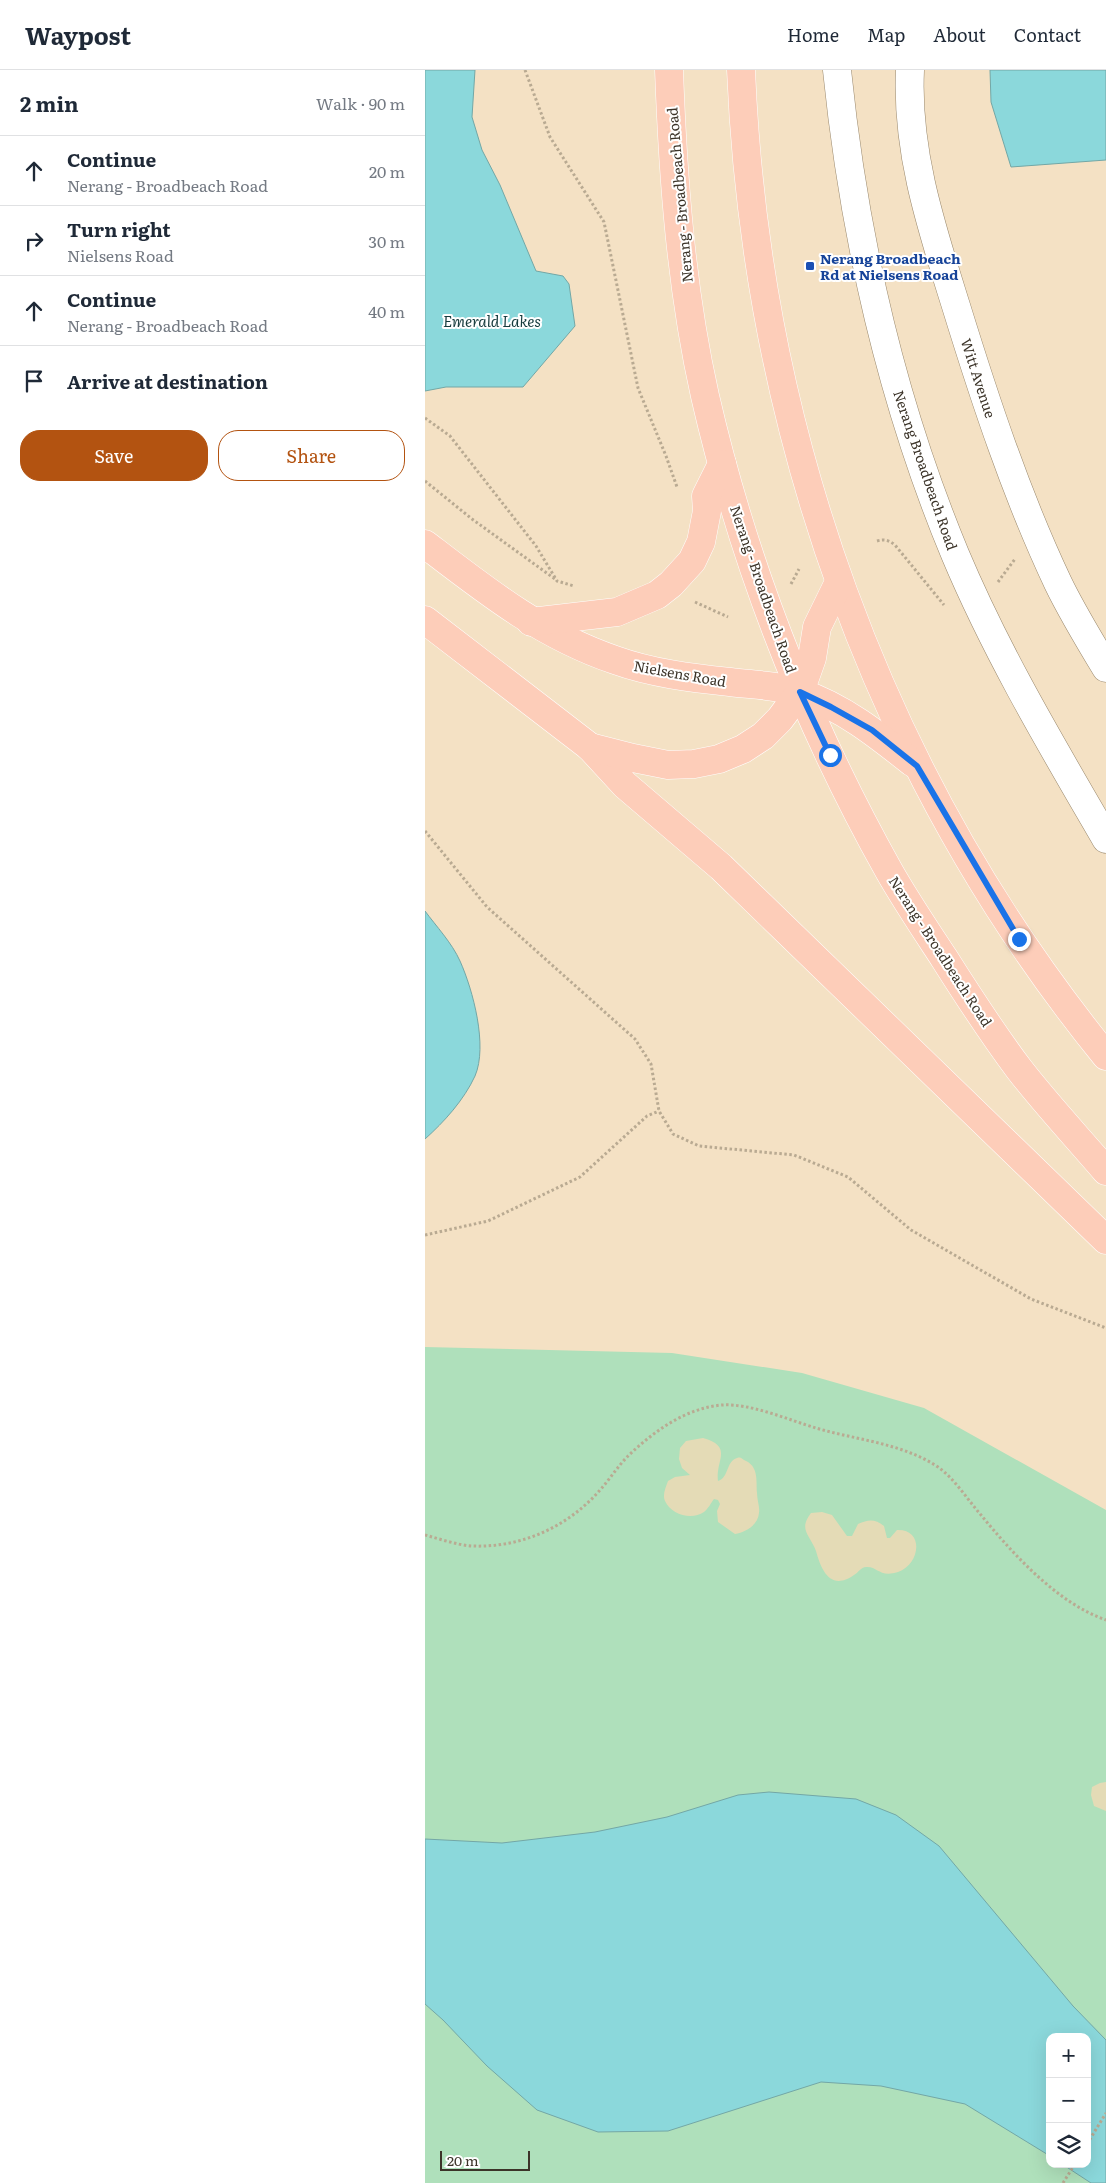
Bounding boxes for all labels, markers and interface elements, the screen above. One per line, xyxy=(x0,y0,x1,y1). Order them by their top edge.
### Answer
text: Waypost xyxy=(25,17,131,52)
text: Home xyxy=(787,21,839,48)
text: Map xyxy=(867,21,905,48)
text: About xyxy=(933,21,986,48)
text: Contact xyxy=(1014,21,1081,48)
text: 2 min xyxy=(20,87,79,118)
text: Walk · 90 m xyxy=(316,91,405,115)
street label: Nerang - Broadbeach Road xyxy=(661,106,697,283)
text: Continue xyxy=(67,145,156,173)
icon: ahead xyxy=(20,157,48,185)
text: 20 m xyxy=(369,159,405,183)
text: Nerang - Broadbeach Road xyxy=(67,173,268,197)
text: Turn right xyxy=(67,215,171,243)
icon: right xyxy=(20,227,48,255)
text: 30 m xyxy=(368,229,405,253)
text: Nielsens Road xyxy=(67,243,174,267)
place label: Nerang Broadbeach Rd at Nielsens Road xyxy=(820,248,961,284)
marker: Nerang Broadbeach Rd at Nielsens Road xyxy=(804,260,816,272)
text: Continue xyxy=(67,285,156,313)
icon: ahead xyxy=(20,297,48,325)
text: 40 m xyxy=(368,299,405,323)
water label: Emerald Lakes xyxy=(443,309,541,332)
text: Nerang - Broadbeach Road xyxy=(67,313,268,337)
street label: Witt Avenue xyxy=(957,336,1001,420)
icon: arrive xyxy=(20,367,48,395)
text: Arrive at destination xyxy=(67,367,268,395)
street label: Nerang Broadbeach Road xyxy=(889,387,963,553)
button: Save xyxy=(20,430,208,481)
button: Share xyxy=(218,430,405,481)
street label: Nerang - Broadbeach Road xyxy=(726,503,802,676)
street label: Nielsens Road xyxy=(632,655,728,691)
route start xyxy=(819,744,842,767)
street label: Nerang - Broadbeach Road xyxy=(885,872,998,1031)
route end xyxy=(1008,928,1031,951)
map controls xyxy=(1046,2033,1091,2168)
button: + xyxy=(1046,2033,1091,2078)
button: − xyxy=(1046,2078,1091,2123)
button: layers xyxy=(1046,2123,1091,2168)
scale bar xyxy=(440,2148,530,2171)
text: 20 m xyxy=(447,2150,479,2170)

